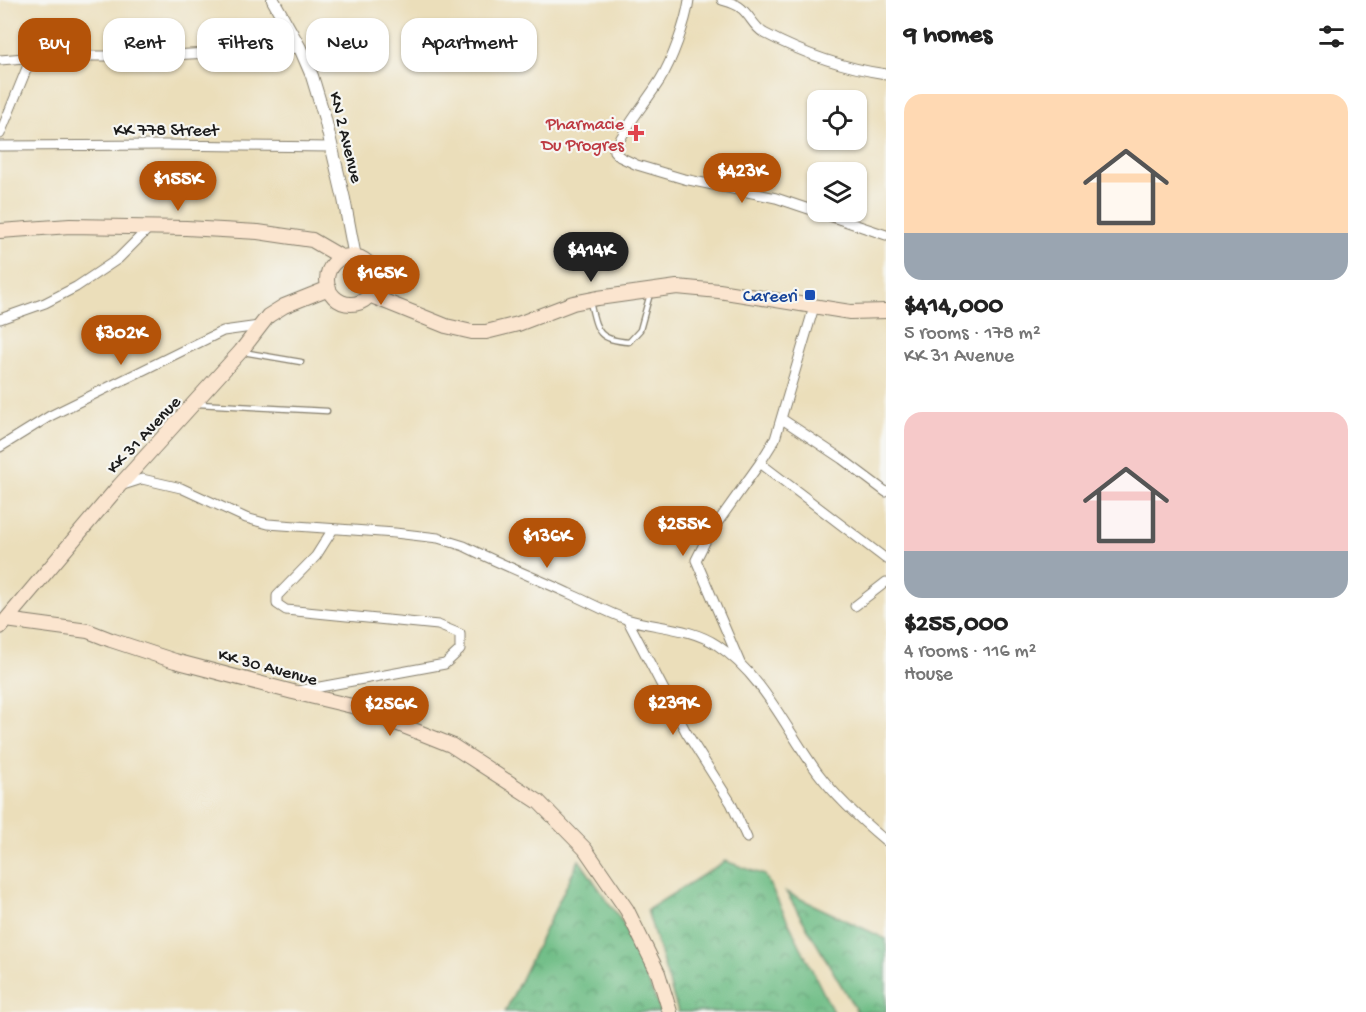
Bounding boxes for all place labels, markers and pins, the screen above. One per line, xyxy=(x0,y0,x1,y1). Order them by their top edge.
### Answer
place label: Pharmacie Du Progres xyxy=(540,115,625,157)
marker: Pharmacie Du Progres xyxy=(629,126,643,140)
pin: $423K xyxy=(700,153,784,204)
pin: $155K xyxy=(136,161,220,212)
pin: $414K xyxy=(549,232,633,283)
pin: $165K xyxy=(339,255,423,306)
place label: Careeri xyxy=(743,287,798,308)
marker: Careeri xyxy=(803,288,817,302)
pin: $302K xyxy=(79,315,163,366)
pin: $255K xyxy=(641,506,725,557)
pin: $136K xyxy=(505,518,589,569)
pin: $239K xyxy=(631,685,715,736)
pin: $256K xyxy=(348,686,432,737)

